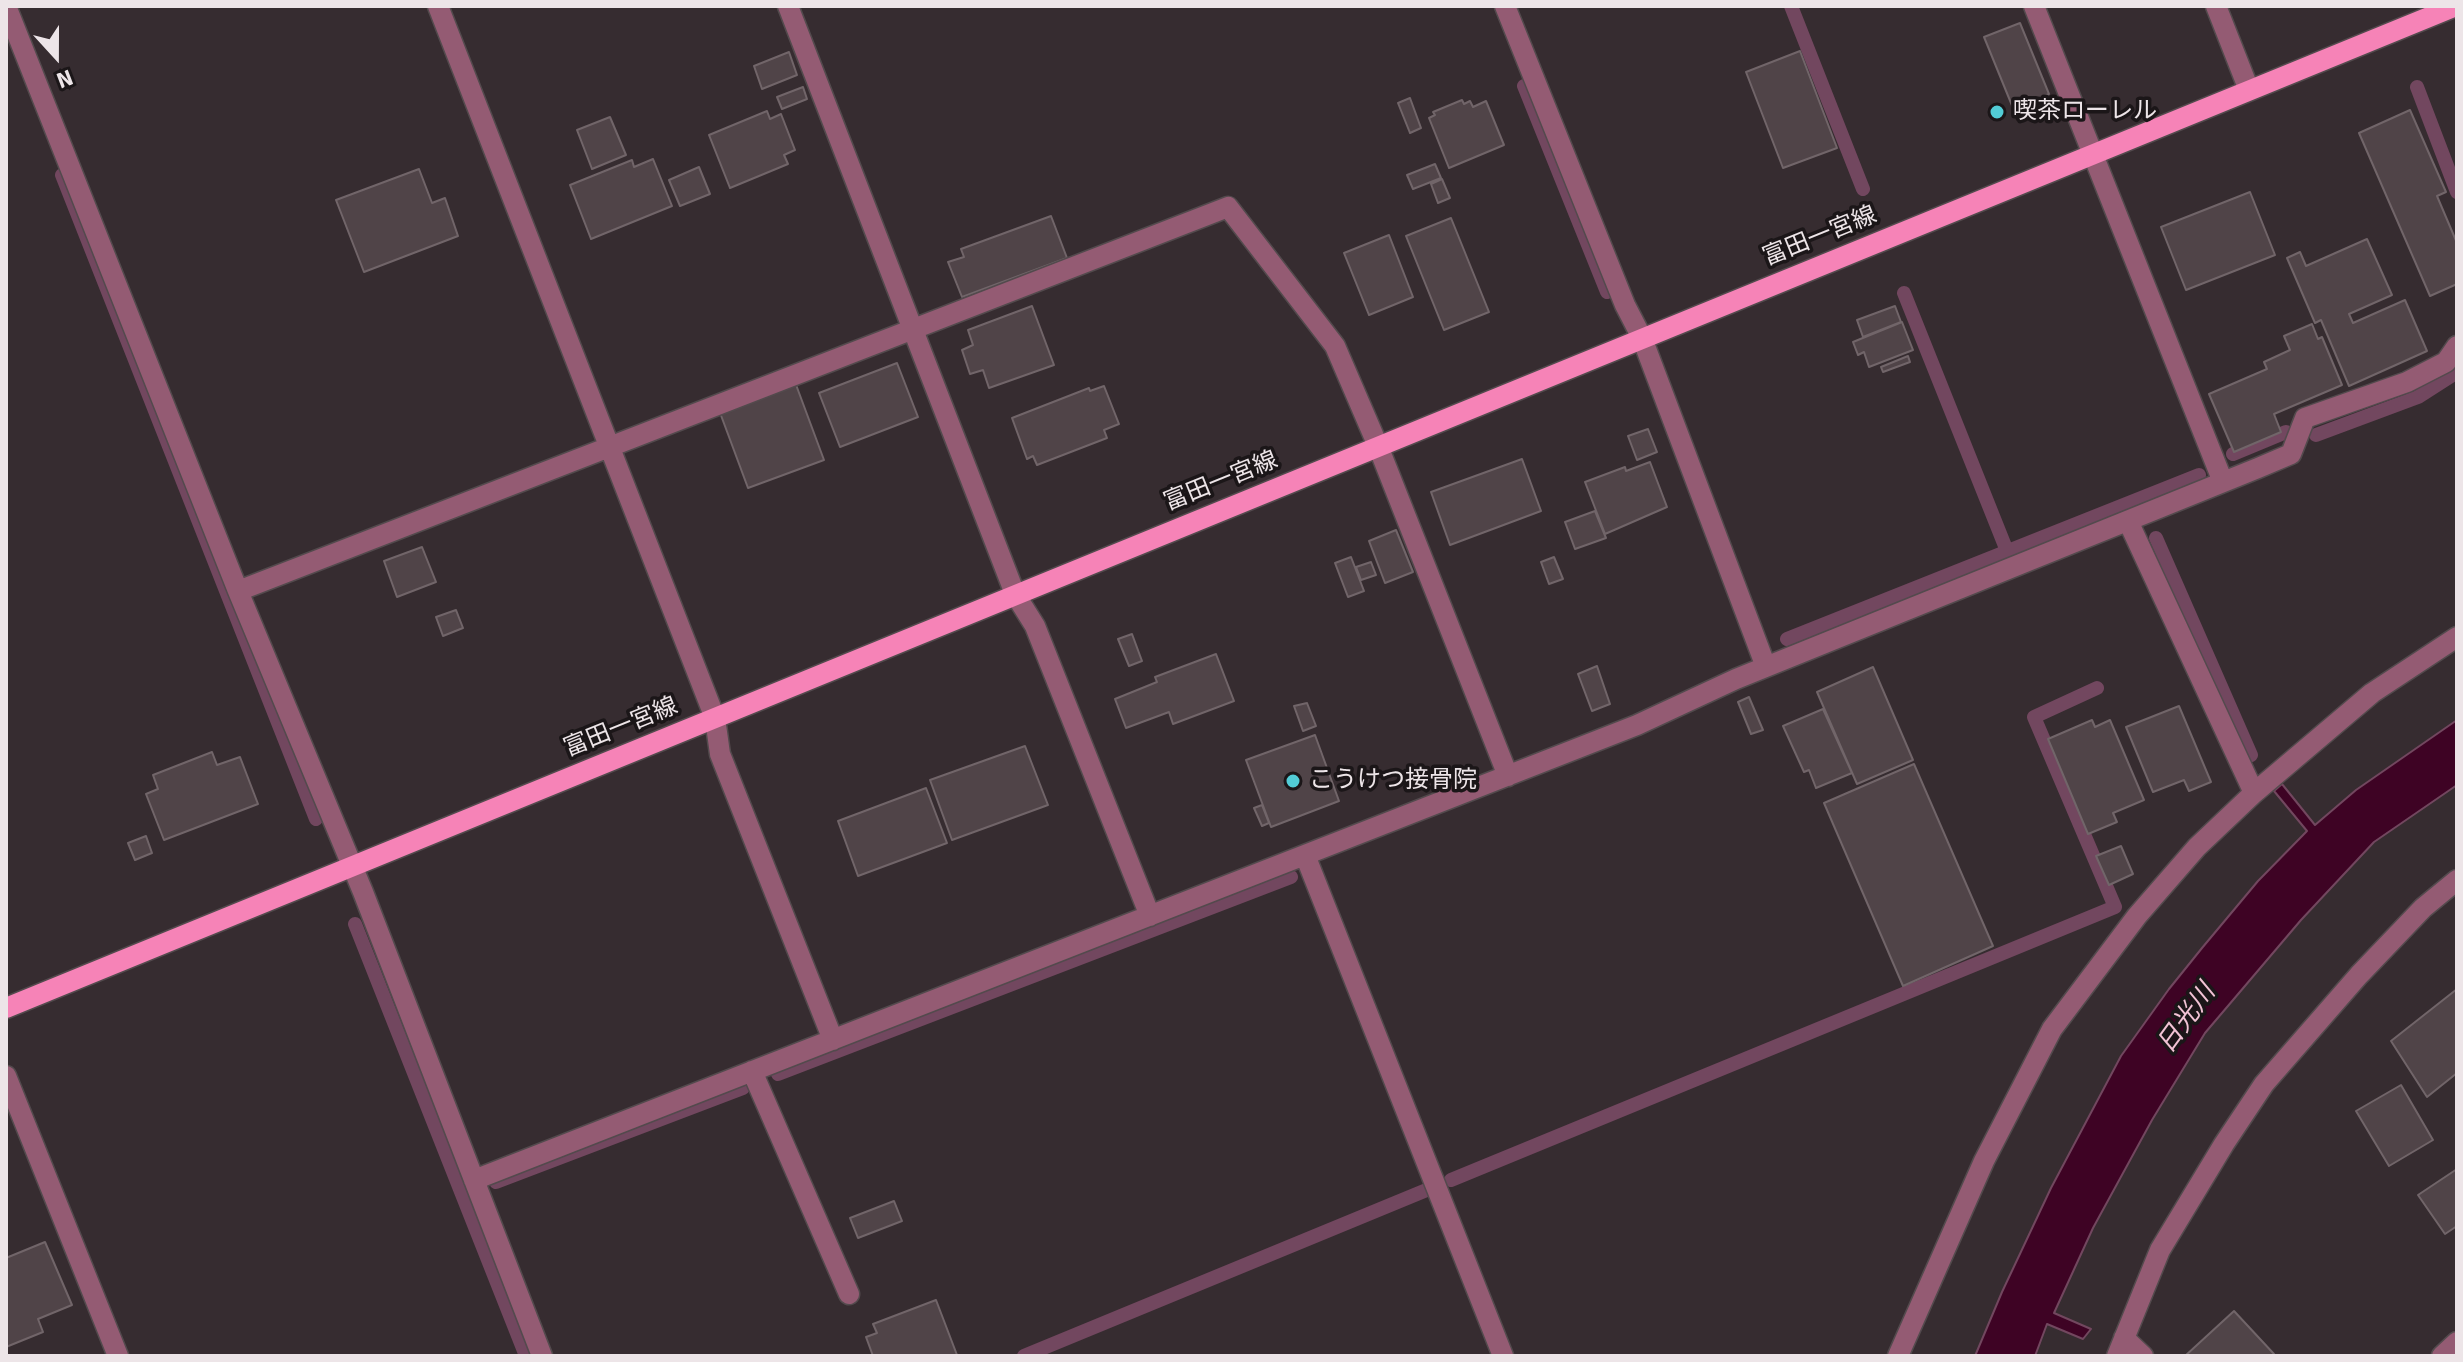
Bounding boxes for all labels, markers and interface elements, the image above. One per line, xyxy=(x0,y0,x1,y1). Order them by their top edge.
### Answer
north arrow xyxy=(16,16,96,96)
text: N xyxy=(53,64,77,94)
place label: 喫茶ローレル xyxy=(2013,98,2157,126)
marker: 喫茶ローレル xyxy=(1988,103,2006,121)
street label: 富田一宮線 xyxy=(1759,201,1881,273)
street label: 富田一宮線 xyxy=(1160,446,1282,518)
street label: 富田一宮線 xyxy=(560,692,682,764)
place label: こうけつ接骨院 xyxy=(1309,767,1477,795)
marker: こうけつ接骨院 xyxy=(1284,772,1302,790)
water label: 日光川 xyxy=(2151,978,2223,1060)

